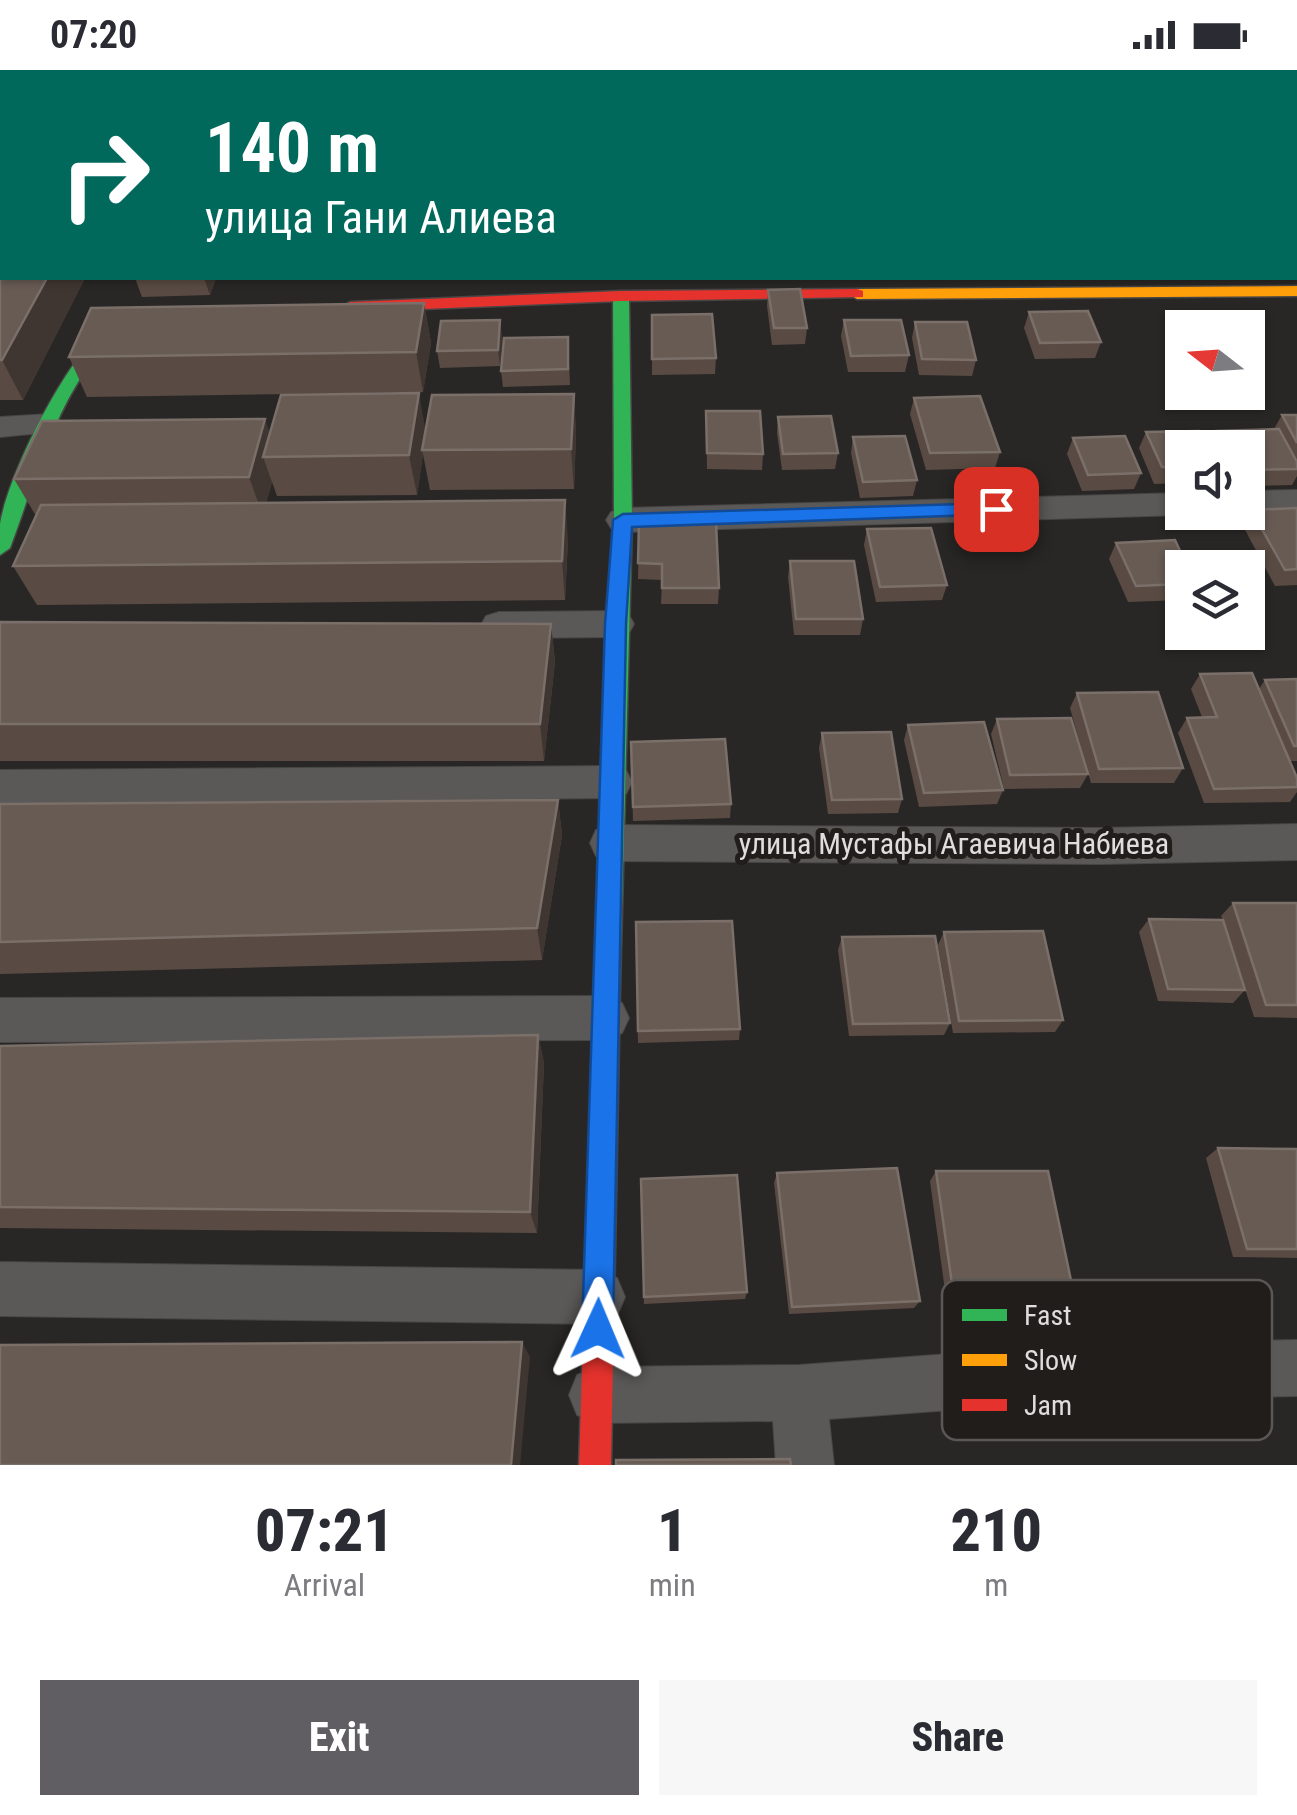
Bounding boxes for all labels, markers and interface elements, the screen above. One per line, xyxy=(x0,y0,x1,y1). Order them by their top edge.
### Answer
text: 07:20 xyxy=(50,13,137,57)
text: 140 m xyxy=(205,107,379,189)
icon: right xyxy=(40,110,170,240)
text: улица Гани Алиева xyxy=(205,191,557,244)
north arrow xyxy=(1165,310,1265,410)
map controls xyxy=(1165,310,1265,650)
button: sound xyxy=(1165,430,1265,530)
pin xyxy=(954,467,1039,552)
icon: arrive xyxy=(969,482,1024,537)
button: layers xyxy=(1165,550,1265,650)
street label: улица Мустафы Агаевича Набиева xyxy=(739,826,1169,861)
position arrow xyxy=(546,1277,650,1381)
legend xyxy=(942,1280,1272,1440)
text: Fast xyxy=(1024,1299,1071,1332)
text: Slow xyxy=(1024,1344,1077,1377)
text: Jam xyxy=(1024,1389,1072,1422)
text: 07:21 xyxy=(255,1495,394,1566)
text: 1 xyxy=(657,1495,687,1566)
text: 210 xyxy=(951,1495,1042,1566)
text: Arrival xyxy=(284,1566,365,1604)
text: min xyxy=(649,1566,696,1604)
text: m xyxy=(984,1566,1008,1604)
button: Exit xyxy=(40,1680,639,1795)
button: Share xyxy=(659,1680,1257,1795)

